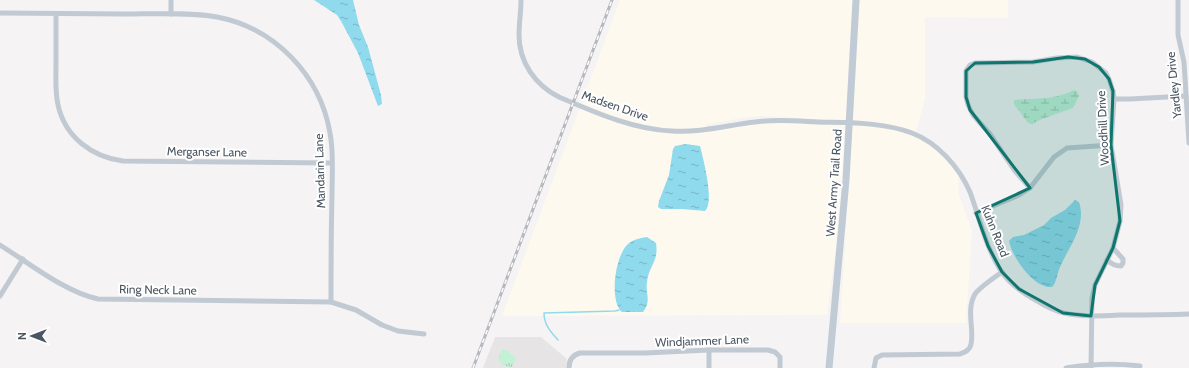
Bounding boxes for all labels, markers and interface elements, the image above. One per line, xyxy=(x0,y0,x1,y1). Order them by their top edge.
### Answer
street label: Yardley Drive xyxy=(1163,51,1185,120)
street label: Madsen Drive xyxy=(580,87,650,124)
street label: Woodhill Drive xyxy=(1093,90,1112,166)
street label: West Army Trail Road xyxy=(822,129,845,237)
street label: Mandarin Lane xyxy=(311,133,328,209)
street label: Merganser Lane xyxy=(167,143,247,160)
street label: Kuhn Road xyxy=(978,203,1013,259)
street label: Ring Neck Lane xyxy=(119,281,197,298)
north arrow xyxy=(12,316,52,356)
street label: Windjammer Lane xyxy=(655,331,749,350)
text: N xyxy=(15,332,29,340)

